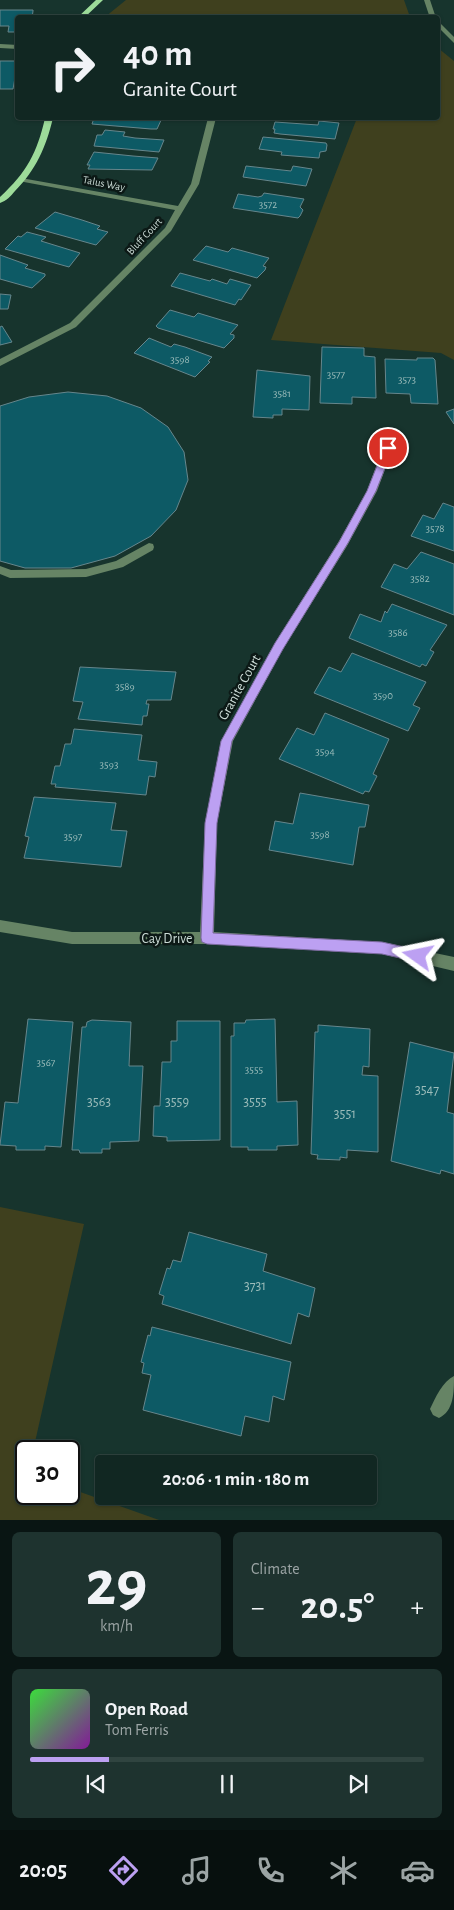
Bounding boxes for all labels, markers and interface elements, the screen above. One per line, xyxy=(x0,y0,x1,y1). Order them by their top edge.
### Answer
icon: right xyxy=(40,35,105,100)
text: 40 m xyxy=(123,37,192,72)
text: Granite Court xyxy=(123,78,237,100)
street label: Talus Way xyxy=(82,174,126,193)
house number: 3572 xyxy=(259,199,277,210)
street label: Bluff Court xyxy=(125,215,164,257)
house number: 3598 xyxy=(170,354,190,365)
house number: 3577 xyxy=(327,369,346,380)
house number: 3573 xyxy=(398,374,417,385)
house number: 3581 xyxy=(273,388,291,399)
pin xyxy=(367,427,409,469)
icon: arrive xyxy=(374,434,402,462)
house number: 3578 xyxy=(426,523,444,534)
house number: 3582 xyxy=(410,573,430,584)
house number: 3586 xyxy=(388,627,408,638)
street label: Granite Court xyxy=(216,652,264,723)
house number: 3589 xyxy=(115,681,135,692)
house number: 3590 xyxy=(373,690,393,701)
house number: 3594 xyxy=(315,746,335,757)
house number: 3593 xyxy=(100,759,119,770)
house number: 3598 xyxy=(310,829,330,840)
house number: 3597 xyxy=(64,831,83,842)
position arrow xyxy=(391,929,443,981)
street label: Cay Drive xyxy=(142,932,192,946)
house number: 3567 xyxy=(37,1057,56,1068)
house number: 3555 xyxy=(245,1064,264,1075)
house number: 3547 xyxy=(415,1083,439,1097)
house number: 3563 xyxy=(87,1095,111,1109)
house number: 3559 xyxy=(165,1095,189,1109)
house number: 3555 xyxy=(243,1095,267,1109)
house number: 3551 xyxy=(334,1107,356,1121)
house number: 3731 xyxy=(244,1279,266,1293)
speed limit sign: 30 xyxy=(15,1440,80,1505)
text: 20:06 · 1 min · 180 m xyxy=(163,1470,309,1489)
text: 29 xyxy=(85,1552,148,1617)
text: Climate xyxy=(251,1561,300,1577)
text: 20.5° xyxy=(301,1588,374,1626)
text: − xyxy=(251,1594,264,1622)
text: + xyxy=(411,1594,424,1622)
text: km/h xyxy=(100,1618,133,1634)
text: Open Road xyxy=(105,1700,188,1719)
text: Tom Ferris xyxy=(105,1722,169,1738)
icon: previous xyxy=(82,1770,110,1798)
icon: pause xyxy=(213,1770,241,1798)
icon: next xyxy=(344,1770,372,1798)
icon: directions xyxy=(106,1853,141,1888)
icon: music xyxy=(179,1853,214,1888)
icon: phone xyxy=(253,1853,288,1888)
icon: climate xyxy=(326,1853,361,1888)
icon: car xyxy=(400,1853,435,1888)
text: 20:05 xyxy=(19,1859,67,1881)

